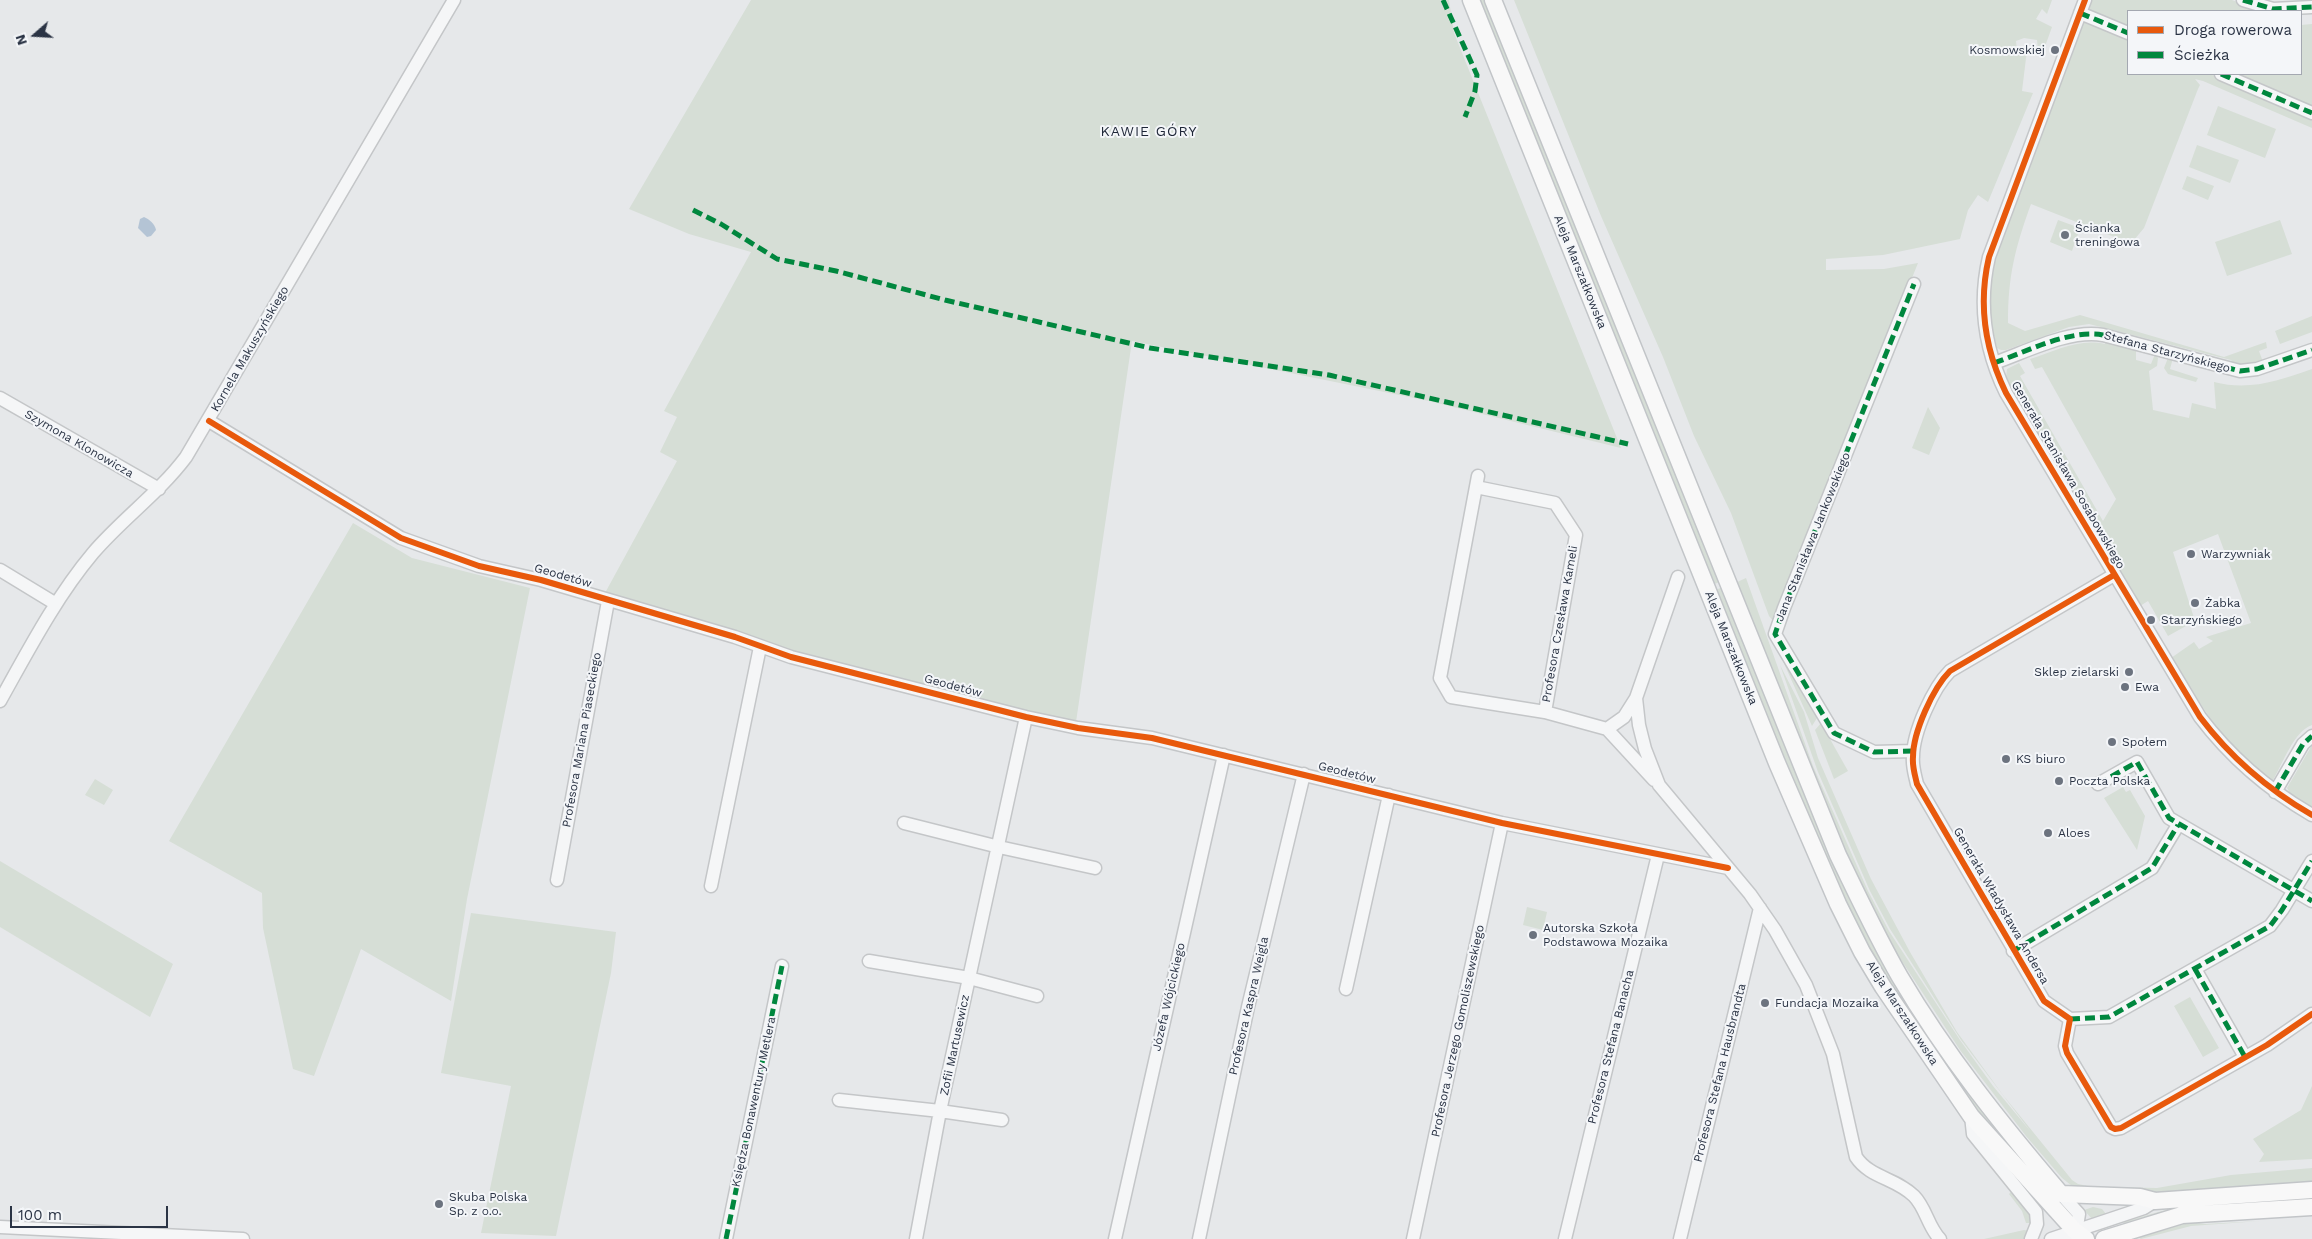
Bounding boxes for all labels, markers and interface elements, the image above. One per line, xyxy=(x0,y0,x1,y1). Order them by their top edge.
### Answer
north arrow xyxy=(10,10,60,60)
legend xyxy=(2127,10,2302,75)
text: Droga rowerowa xyxy=(2174,21,2292,39)
text: N xyxy=(12,32,30,47)
place label: Kosmowskiej xyxy=(1969,43,2045,57)
marker: Kosmowskiej xyxy=(2049,44,2061,56)
text: Ścieżka xyxy=(2174,46,2230,64)
district label: KAWIE GÓRY xyxy=(1099,124,1199,140)
street label: Aleja Marszałkowska xyxy=(1551,213,1609,331)
place label: Ścianka treningowa xyxy=(2075,221,2140,249)
marker: Ścianka treningowa xyxy=(2059,229,2071,241)
street label: Kornela Makuszyńskiego xyxy=(208,284,292,414)
street label: Stefana Starzyńskiego xyxy=(2102,328,2232,376)
street label: Generała Stanisława Sosabowskiego xyxy=(2008,379,2128,571)
street label: Szymona Klonowicza xyxy=(22,407,136,481)
street label: Jana Stanisława Jankowskiego xyxy=(1772,450,1854,624)
street label: Profesora Czesława Kameli xyxy=(1539,544,1581,704)
place label: Warzywniak xyxy=(2201,547,2271,561)
marker: Warzywniak xyxy=(2185,548,2197,560)
street label: Geodetów xyxy=(533,561,593,591)
street label: Aleja Marszałkowska xyxy=(1702,589,1760,707)
place label: Żabka xyxy=(2205,596,2240,610)
marker: Żabka xyxy=(2189,597,2201,609)
place label: Starzyńskiego xyxy=(2161,613,2242,627)
marker: Starzyńskiego xyxy=(2145,614,2157,626)
street label: Profesora Mariana Piaseckiego xyxy=(559,651,605,829)
place label: Sklep zielarski xyxy=(2034,665,2119,679)
marker: Sklep zielarski xyxy=(2123,666,2135,678)
street label: Geodetów xyxy=(923,671,983,701)
place label: Ewa xyxy=(2135,680,2159,694)
marker: Ewa xyxy=(2119,681,2131,693)
place label: Społem xyxy=(2122,735,2167,749)
marker: Społem xyxy=(2106,736,2118,748)
place label: KS biuro xyxy=(2016,752,2065,766)
marker: KS biuro xyxy=(2000,753,2012,765)
street label: Geodetów xyxy=(1317,759,1377,787)
place label: Poczta Polska xyxy=(2069,774,2150,788)
marker: Poczta Polska xyxy=(2053,775,2065,787)
street label: Generała Władysława Andersa xyxy=(1950,825,2052,987)
place label: Aloes xyxy=(2058,826,2090,840)
marker: Aloes xyxy=(2042,827,2054,839)
place label: Autorska Szkoła Podstawowa Mozaika xyxy=(1543,921,1668,949)
street label: Profesora Jerzego Gomoliszewskiego xyxy=(1428,924,1488,1138)
marker: Autorska Szkoła Podstawowa Mozaika xyxy=(1527,929,1539,941)
street label: Profesora Kaspra Weigla xyxy=(1226,935,1272,1077)
street label: Józefa Wójcickiego xyxy=(1150,941,1188,1053)
street label: Aleja Marszałkowska xyxy=(1863,958,1941,1068)
street label: Profesora Stefana Banacha xyxy=(1585,968,1637,1126)
street label: Profesora Stefana Hausbrandta xyxy=(1691,982,1749,1164)
street label: Zofii Martusewicz xyxy=(937,993,973,1097)
place label: Fundacja Mozaika xyxy=(1775,996,1879,1010)
marker: Fundacja Mozaika xyxy=(1759,997,1771,1009)
street label: Księdza Bonawentury Metlera xyxy=(729,1015,779,1189)
place label: Skuba Polska Sp. z o.o. xyxy=(449,1190,527,1218)
scale bar xyxy=(12,1196,170,1228)
marker: Skuba Polska Sp. z o.o. xyxy=(433,1198,445,1210)
text: 100 m xyxy=(18,1206,62,1224)

